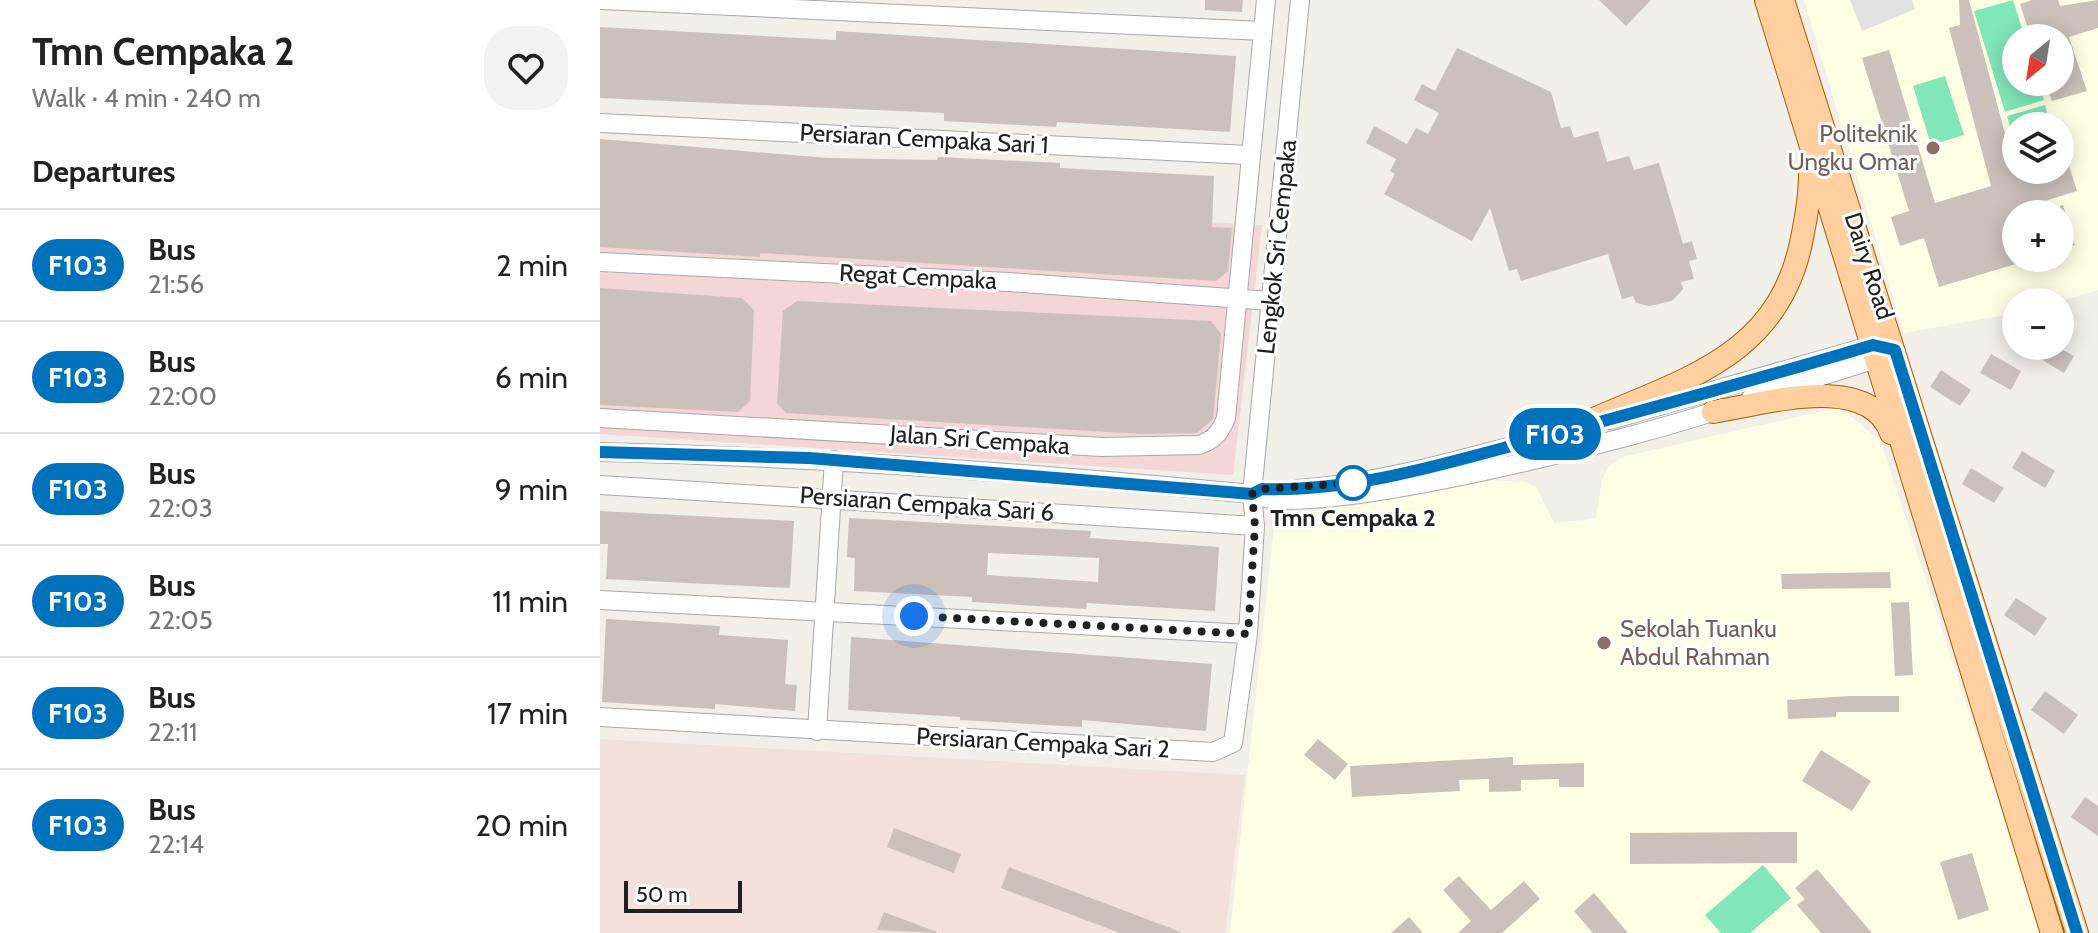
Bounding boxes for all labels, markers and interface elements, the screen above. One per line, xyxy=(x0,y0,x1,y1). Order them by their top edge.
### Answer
north arrow xyxy=(2002,24,2074,96)
map controls xyxy=(2002,24,2074,360)
button: heart xyxy=(484,26,568,110)
text: Tmn Cempaka 2 xyxy=(32,28,294,75)
text: Walk · 4 min · 240 m xyxy=(32,82,261,114)
button: layers xyxy=(2002,112,2074,184)
street label: Persiaran Cempaka Sari 1 xyxy=(799,117,1049,160)
place label: Politeknik Ungku Omar xyxy=(1787,119,1917,176)
street label: Lengkok Sri Cempaka xyxy=(1251,138,1302,356)
marker: Politeknik Ungku Omar xyxy=(1924,139,1942,157)
text: Departures xyxy=(32,153,176,190)
button: + xyxy=(2002,200,2074,272)
street label: Dairy Road xyxy=(1839,209,1900,323)
text: Bus xyxy=(148,231,196,268)
text: 2 min xyxy=(496,247,568,284)
text: F103 xyxy=(48,248,108,282)
street label: Regat Cempaka xyxy=(838,258,998,295)
text: 21:56 xyxy=(148,268,204,300)
button: − xyxy=(2002,288,2074,360)
text: Bus xyxy=(148,343,196,380)
text: 6 min xyxy=(495,359,568,396)
text: F103 xyxy=(48,360,108,394)
text: 22:00 xyxy=(148,380,217,412)
line badge: F103 xyxy=(1499,408,1611,460)
text: F103 xyxy=(1525,417,1585,451)
street label: Jalan Sri Cempaka xyxy=(888,419,1071,460)
text: Bus xyxy=(148,455,196,492)
marker: Tmn Cempaka 2 xyxy=(1336,466,1370,500)
text: 9 min xyxy=(495,471,568,508)
text: F103 xyxy=(48,472,108,506)
street label: Persiaran Cempaka Sari 6 xyxy=(799,480,1055,527)
text: 22:03 xyxy=(148,492,213,524)
place label: Tmn Cempaka 2 xyxy=(1270,503,1436,532)
text: Bus xyxy=(148,567,196,604)
text: 11 min xyxy=(492,583,568,620)
text: F103 xyxy=(48,584,108,618)
your location xyxy=(894,596,934,636)
text: 22:05 xyxy=(148,604,213,636)
place label: Sekolah Tuanku Abdul Rahman xyxy=(1620,614,1777,671)
marker: Sekolah Tuanku Abdul Rahman xyxy=(1595,634,1613,652)
text: Bus xyxy=(148,679,196,716)
text: 17 min xyxy=(487,695,568,732)
text: F103 xyxy=(48,696,108,730)
text: 22:11 xyxy=(148,716,198,748)
street label: Persiaran Cempaka Sari 2 xyxy=(915,721,1171,764)
text: Bus xyxy=(148,791,196,828)
text: 20 min xyxy=(475,807,568,844)
text: F103 xyxy=(48,808,108,842)
text: 22:14 xyxy=(148,828,204,860)
scale bar xyxy=(624,877,742,913)
text: 50 m xyxy=(636,881,688,908)

